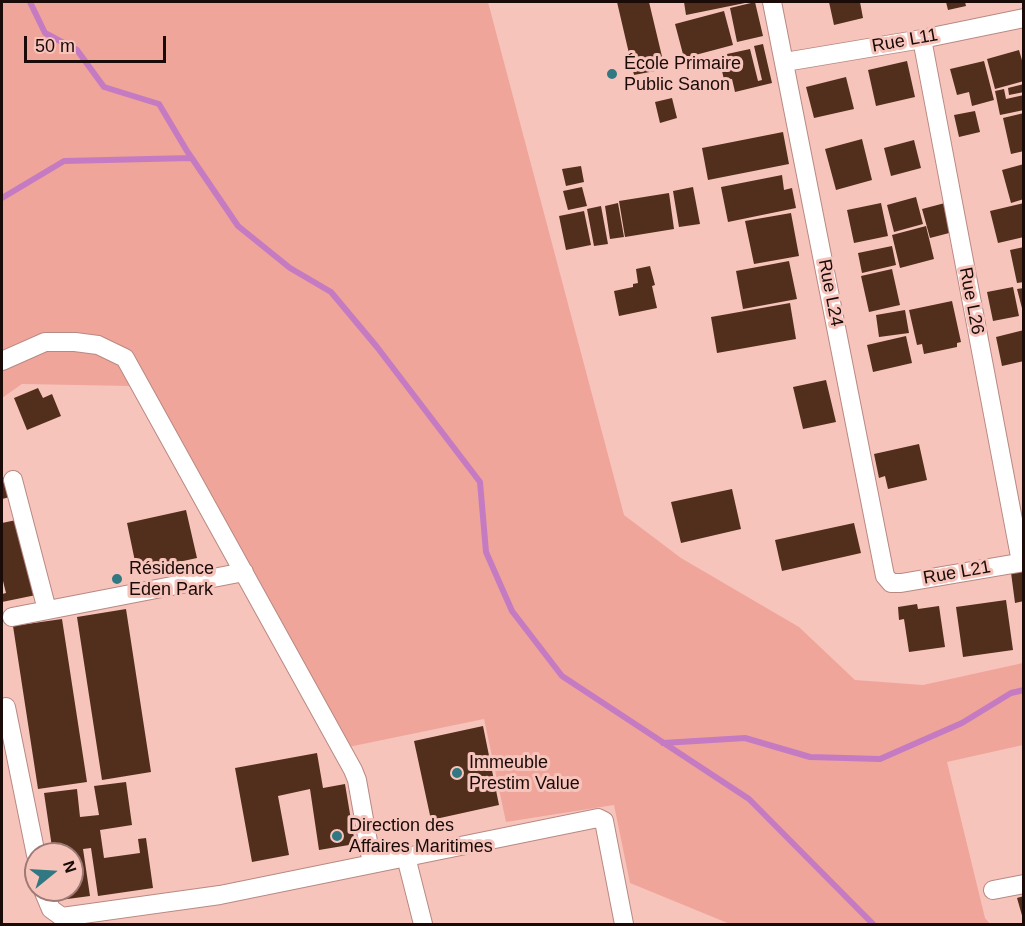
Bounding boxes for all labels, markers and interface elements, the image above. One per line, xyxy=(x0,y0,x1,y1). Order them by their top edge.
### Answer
scale bar xyxy=(27,24,170,62)
street label: Rue L11 xyxy=(870,25,940,57)
text: 50 m xyxy=(35,36,75,56)
place label: École Primaire Public Sanon xyxy=(624,53,741,96)
marker: École Primaire Public Sanon xyxy=(605,67,619,81)
street label: Rue L24 xyxy=(813,258,847,328)
street label: Rue L26 xyxy=(954,266,988,336)
street label: Rue L21 xyxy=(922,556,992,590)
place label: Résidence Eden Park xyxy=(129,558,214,600)
marker: Résidence Eden Park xyxy=(110,572,124,586)
place label: Immeuble Prestim Value xyxy=(469,752,580,795)
marker: Immeuble Prestim Value xyxy=(450,766,464,780)
place label: Direction des Affaires Maritimes xyxy=(349,815,493,858)
marker: Direction des Affaires Maritimes xyxy=(330,829,344,843)
north arrow xyxy=(24,842,84,902)
text: N xyxy=(60,859,80,875)

